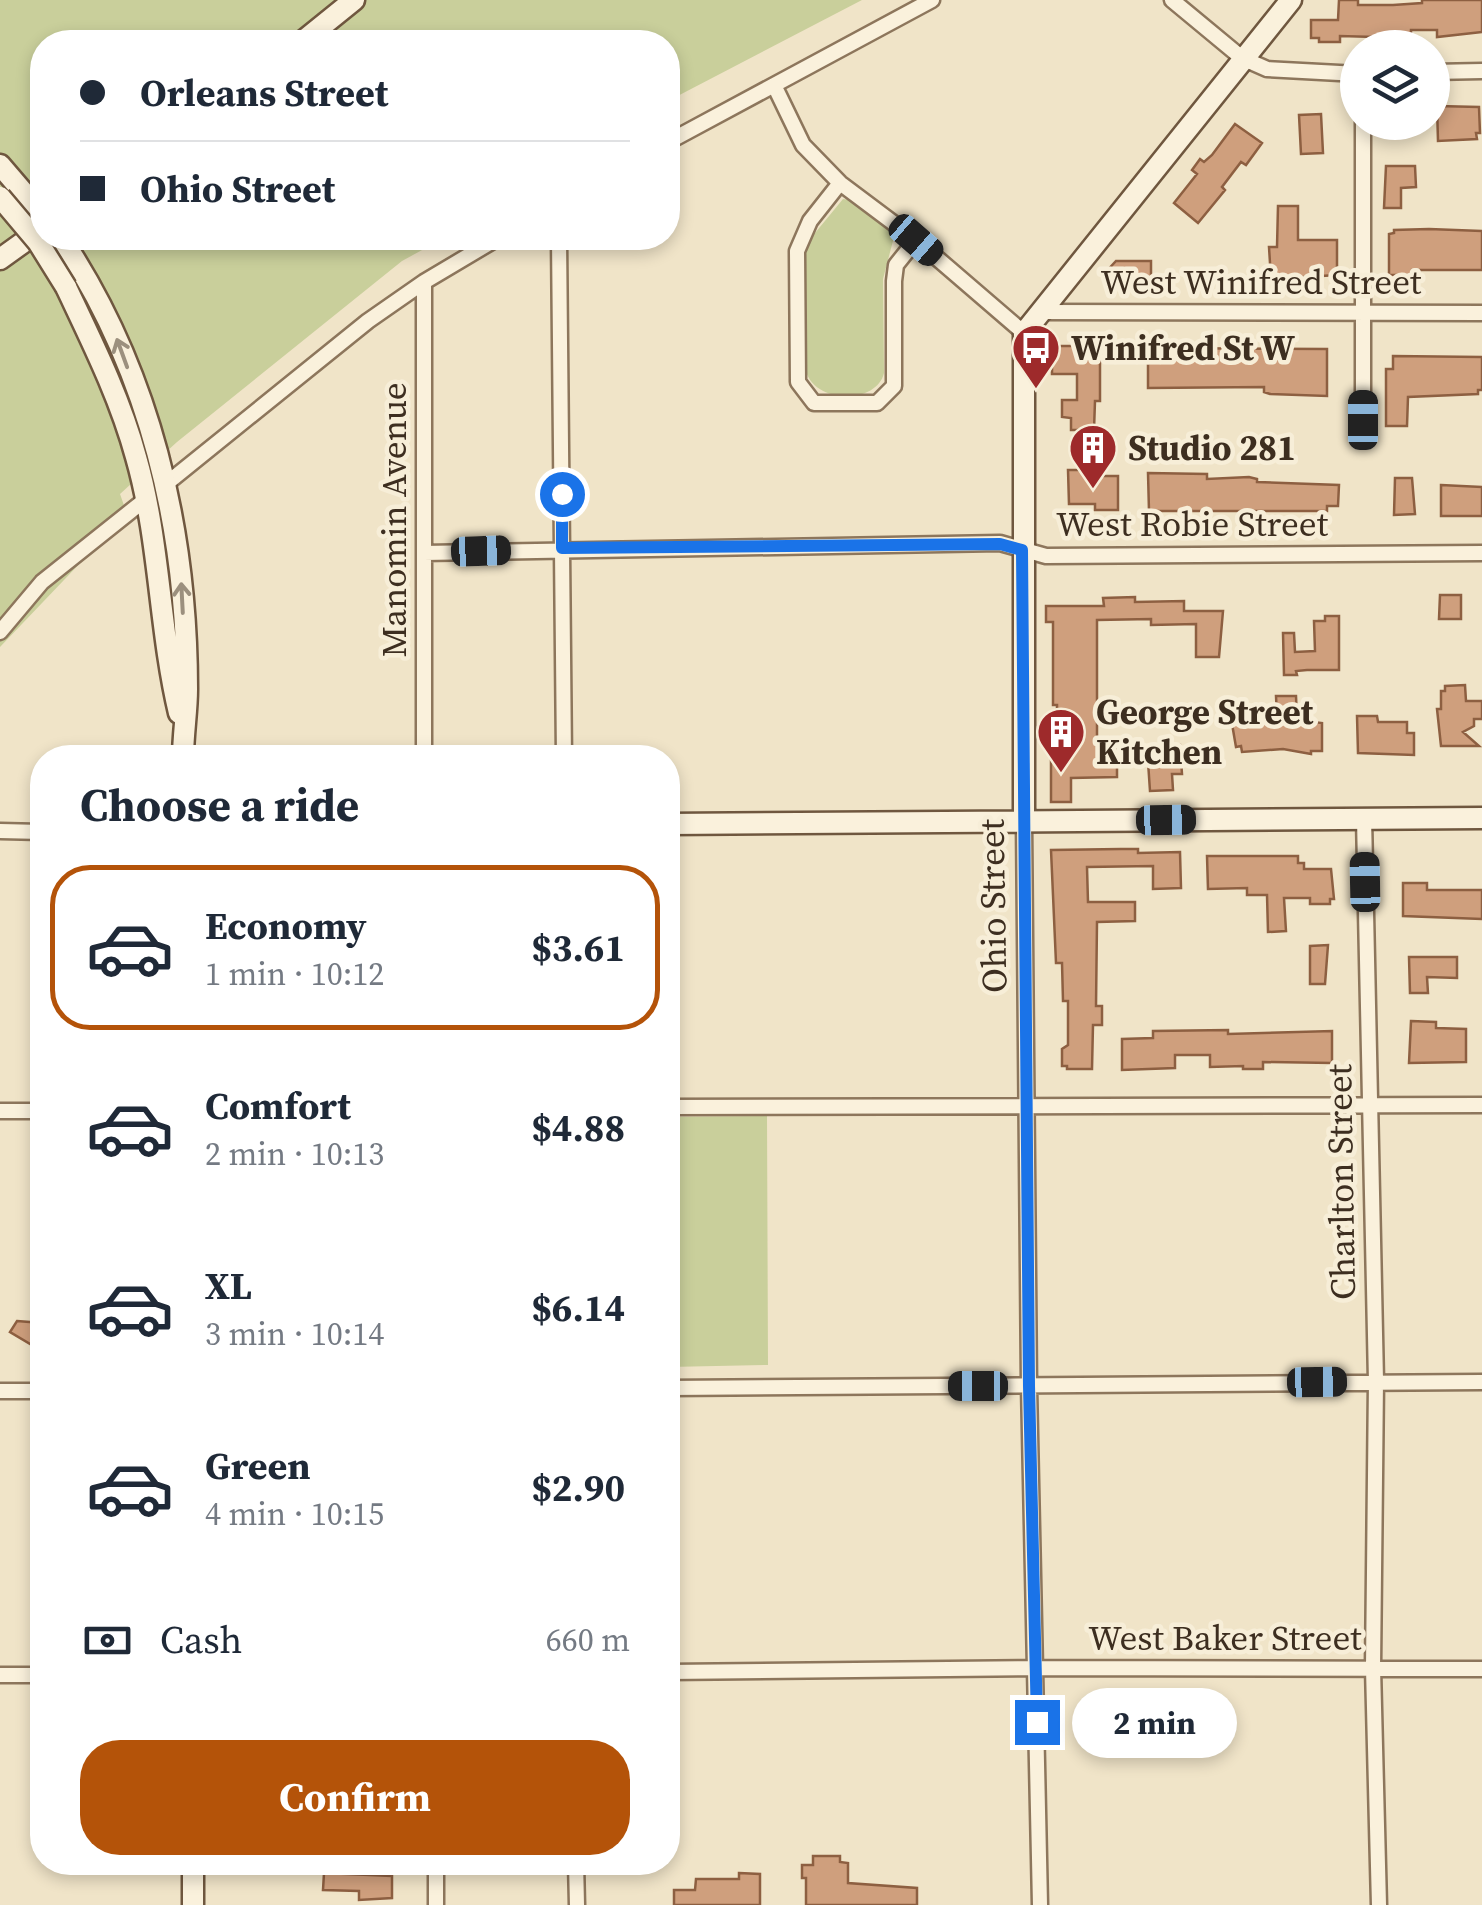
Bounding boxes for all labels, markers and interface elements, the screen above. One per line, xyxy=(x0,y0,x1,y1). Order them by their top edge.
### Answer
map controls xyxy=(1340,30,1450,140)
button: layers xyxy=(1340,30,1450,140)
text: Orleans Street xyxy=(140,67,388,119)
text: Ohio Street xyxy=(140,163,335,215)
car xyxy=(884,209,948,271)
street label: West Winifred Street xyxy=(1101,258,1422,306)
bus stop icon: Winifred St W xyxy=(1010,322,1062,390)
place label: Winifred St W xyxy=(1071,324,1295,372)
one-way arrow xyxy=(112,339,130,369)
street label: Manomin Avenue xyxy=(370,382,418,658)
car xyxy=(1348,390,1378,450)
building icon: Studio 281 xyxy=(1067,422,1119,490)
place label: Studio 281 xyxy=(1128,424,1296,472)
route start xyxy=(540,472,585,517)
street label: West Robie Street xyxy=(1056,500,1329,548)
car xyxy=(450,535,512,567)
one-way arrow xyxy=(173,582,192,614)
place label: George Street Kitchen xyxy=(1096,688,1314,776)
building icon: George Street Kitchen xyxy=(1035,706,1087,774)
text: Choose a ride xyxy=(80,774,359,836)
car xyxy=(1136,804,1196,836)
street label: Ohio Street xyxy=(967,818,1019,993)
car xyxy=(1349,852,1381,912)
text: Economy xyxy=(205,900,367,952)
icon: car xyxy=(85,903,175,993)
text: $3.61 xyxy=(531,922,625,974)
text: 1 min · 10:12 xyxy=(205,952,384,996)
street label: Charlton Street xyxy=(1315,1063,1367,1300)
text: Comfort xyxy=(205,1080,351,1132)
icon: car xyxy=(85,1083,175,1173)
text: $4.88 xyxy=(531,1102,625,1154)
text: 2 min · 10:13 xyxy=(205,1132,384,1176)
text: XL xyxy=(205,1260,252,1312)
icon: car xyxy=(85,1263,175,1353)
text: $6.14 xyxy=(531,1282,625,1334)
text: 3 min · 10:14 xyxy=(205,1312,384,1356)
car xyxy=(1287,1366,1347,1398)
car xyxy=(948,1371,1008,1401)
text: Green xyxy=(205,1440,311,1492)
icon: car xyxy=(85,1443,175,1533)
text: $2.90 xyxy=(531,1462,625,1514)
text: 4 min · 10:15 xyxy=(205,1492,384,1536)
icon: cash xyxy=(80,1613,135,1668)
text: Cash xyxy=(160,1614,242,1666)
street label: West Baker Street xyxy=(1088,1614,1362,1662)
text: 660 m xyxy=(546,1618,630,1662)
callout: 2 min xyxy=(1072,1687,1237,1757)
route end xyxy=(1015,1700,1060,1745)
text: 2 min xyxy=(1113,1701,1196,1745)
button: Confirm xyxy=(80,1740,630,1855)

